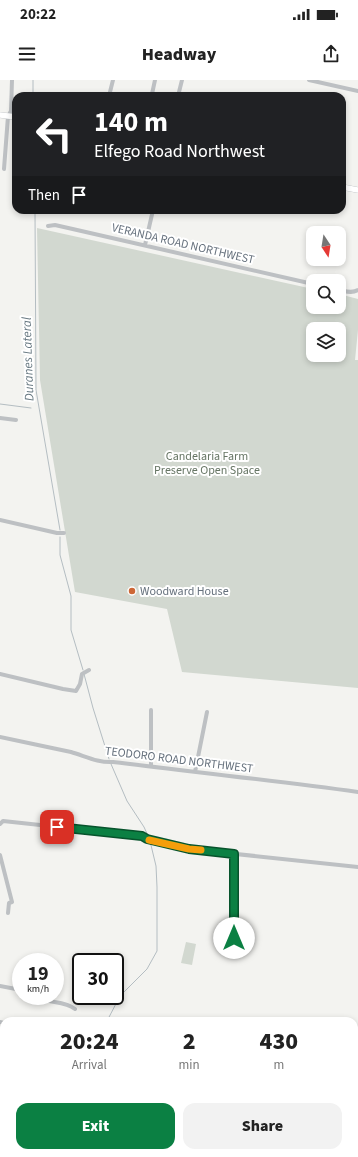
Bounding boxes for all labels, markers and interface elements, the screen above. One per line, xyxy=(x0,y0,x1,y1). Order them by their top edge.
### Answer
text: 20:22 xyxy=(20,4,56,25)
text: Headway xyxy=(142,42,216,67)
icon: menu xyxy=(16,43,38,65)
icon: share xyxy=(320,43,342,65)
text: 140 m xyxy=(94,102,168,142)
icon: left xyxy=(28,108,80,160)
text: Elfego Road Northwest xyxy=(94,139,265,164)
icon: arrive xyxy=(68,184,90,206)
text: Then xyxy=(28,185,60,206)
street label: VERANDA ROAD NORTHWEST xyxy=(110,219,256,269)
north arrow xyxy=(306,226,346,266)
map controls xyxy=(306,226,346,362)
button: search xyxy=(306,274,346,314)
water label: Duranes Lateral xyxy=(18,316,38,401)
button: layers xyxy=(306,322,346,362)
park label: Candelaria Farm Preserve Open Space xyxy=(154,448,260,479)
place label: Woodward House xyxy=(140,583,229,600)
marker: Woodward House xyxy=(127,586,137,596)
street label: TEODORO ROAD NORTHWEST xyxy=(104,742,255,778)
pin xyxy=(40,810,74,844)
icon: arrive xyxy=(46,816,68,838)
position arrow xyxy=(213,917,255,959)
speed limit sign: 30 xyxy=(72,953,124,1005)
text: 19 xyxy=(27,960,49,988)
text: km/h xyxy=(27,982,49,996)
text: 20:24 xyxy=(60,1024,119,1059)
text: 2 xyxy=(183,1024,196,1059)
text: 430 xyxy=(260,1024,298,1059)
text: Arrival xyxy=(72,1056,107,1074)
text: min xyxy=(179,1056,200,1074)
text: m xyxy=(273,1056,284,1074)
button: Exit xyxy=(16,1103,175,1149)
button: Share xyxy=(183,1103,342,1149)

